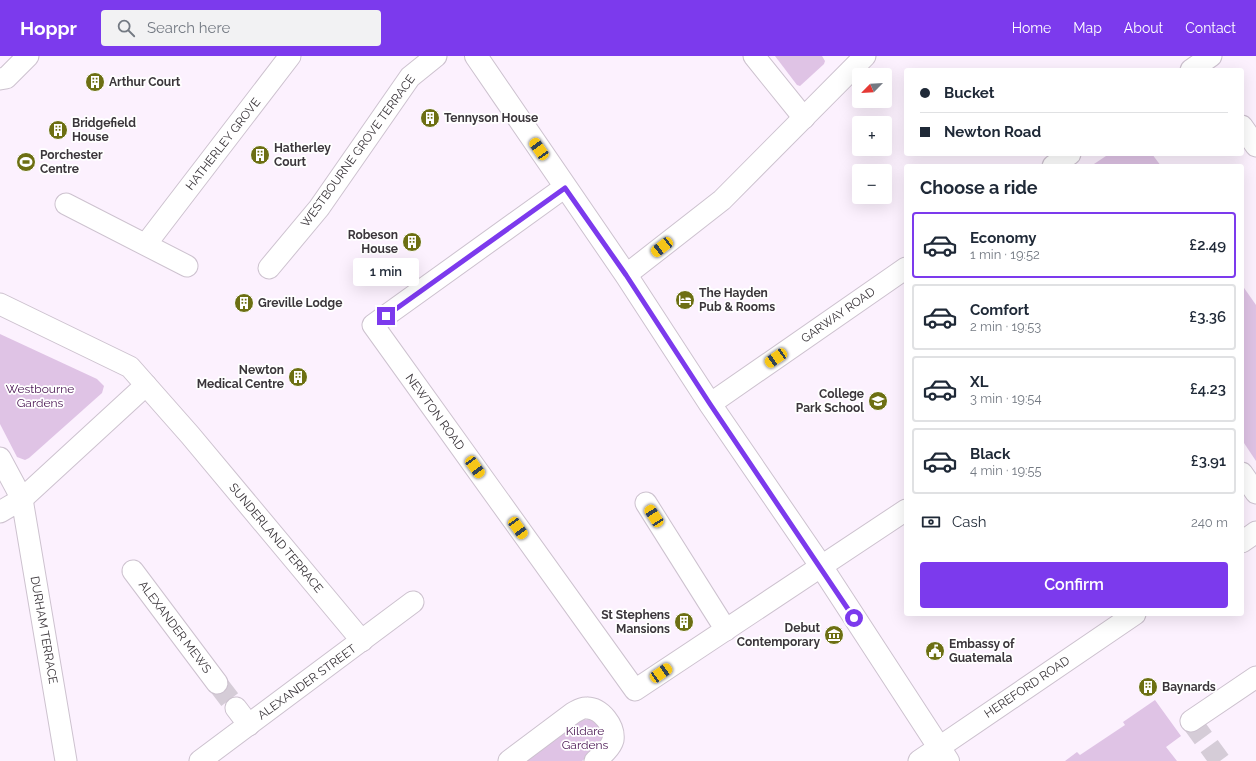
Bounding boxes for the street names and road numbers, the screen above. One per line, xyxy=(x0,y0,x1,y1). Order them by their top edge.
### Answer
street label: WESTBOURNE GROVE TERRACE xyxy=(298,72,418,230)
street label: HATHERLEY GROVE xyxy=(183,95,263,193)
street label: GARWAY ROAD xyxy=(798,284,878,346)
street label: NEWTON ROAD xyxy=(403,371,468,453)
street label: SUNDERLAND TERRACE xyxy=(226,480,326,596)
street label: DURHAM TERRACE xyxy=(28,575,60,685)
street label: ALEXANDER MEWS xyxy=(136,578,214,676)
street label: ALEXANDER STREET xyxy=(255,641,360,722)
street label: HEREFORD ROAD xyxy=(982,653,1073,721)

